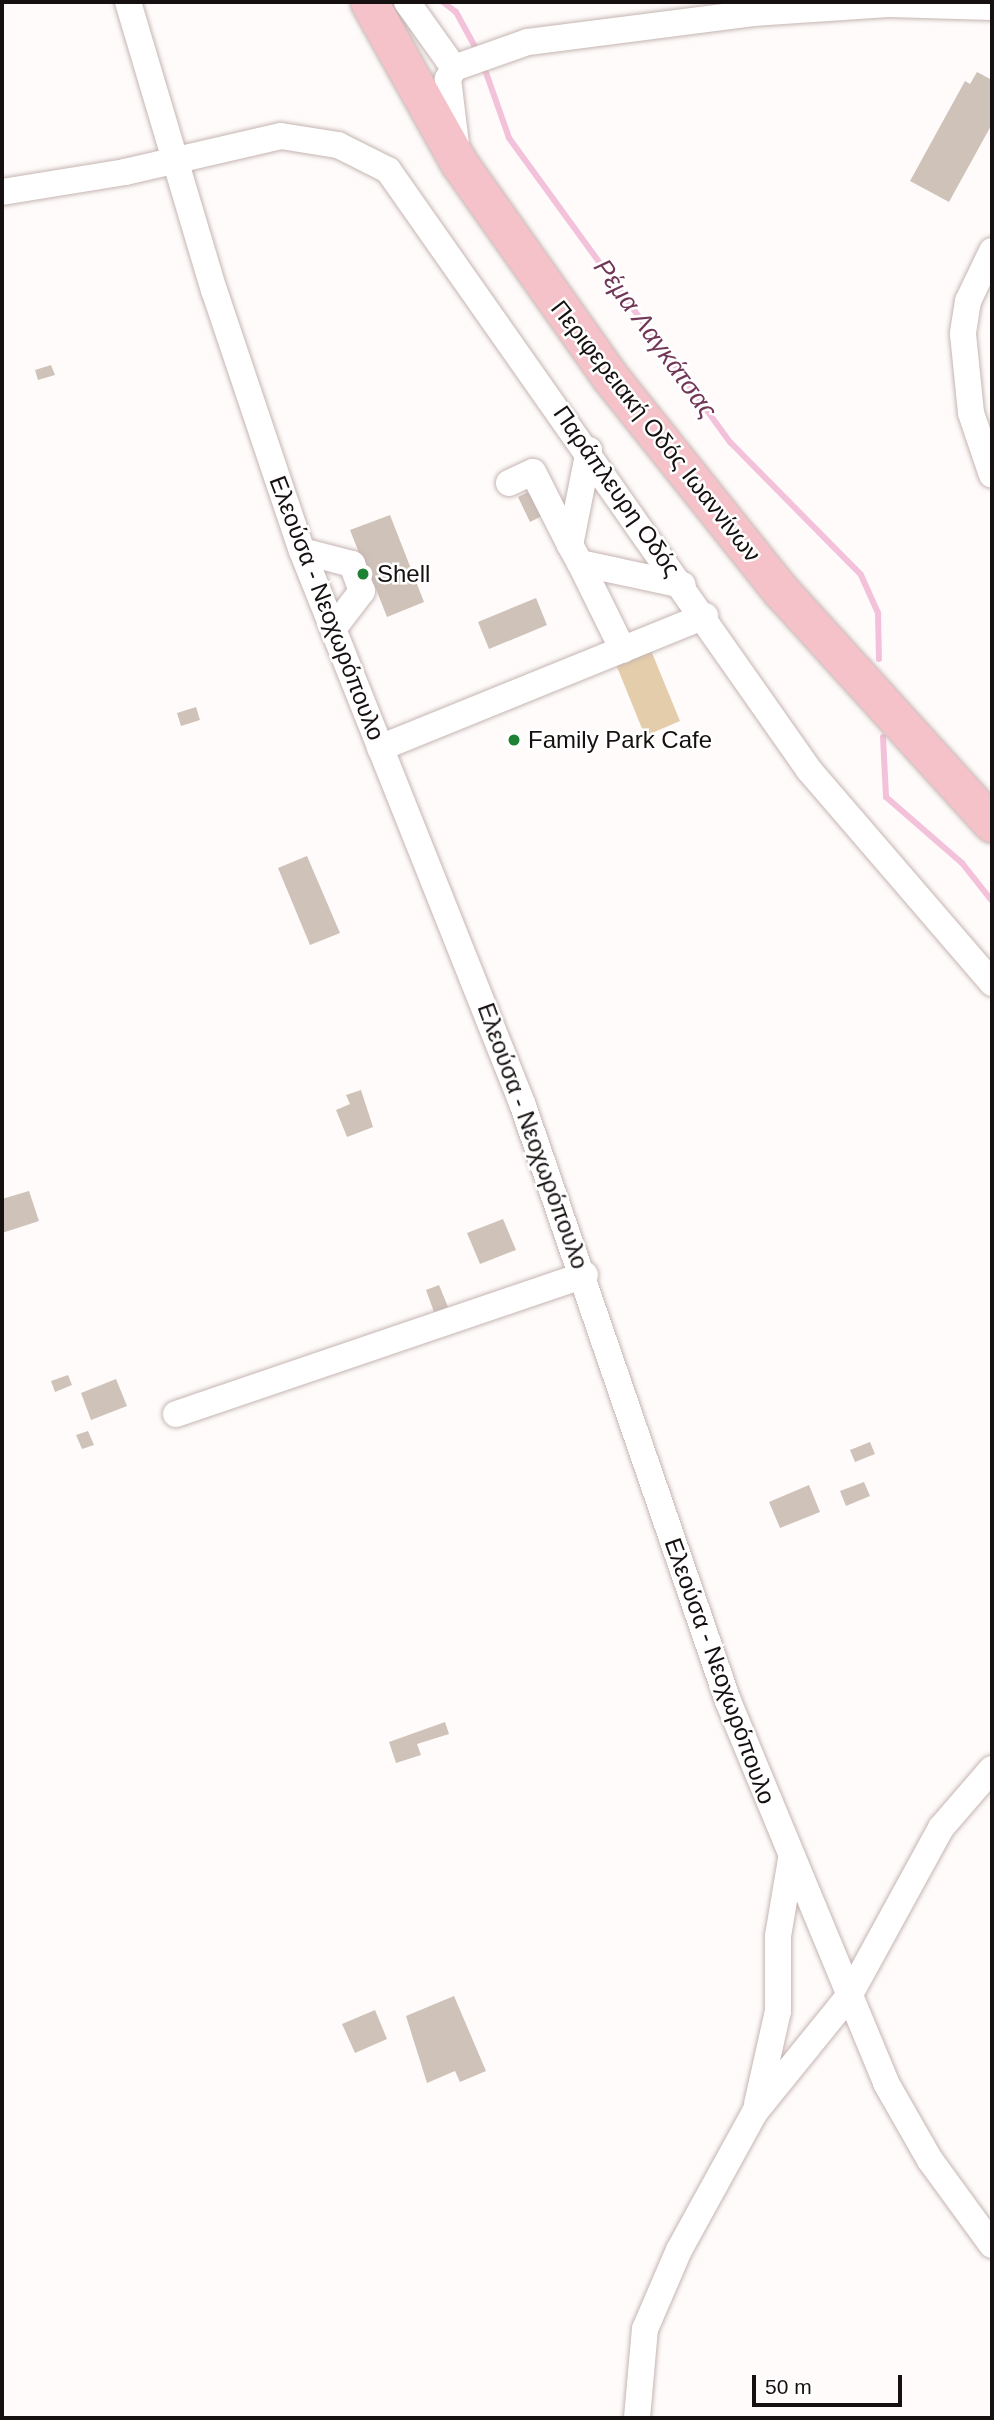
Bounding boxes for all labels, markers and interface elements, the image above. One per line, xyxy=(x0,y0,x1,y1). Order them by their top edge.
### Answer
water label: Ρέμα Λαγκάτσας xyxy=(586,253,724,425)
street label: Περιφερειακή Οδός Ιωαννίνων xyxy=(545,295,767,567)
street label: Παράπλευρη Οδός xyxy=(547,400,687,582)
street label: Ελεούσα - Νεοχωρόπουλο xyxy=(263,472,391,744)
place label: Shell xyxy=(377,560,430,588)
marker: Shell xyxy=(355,566,371,582)
place label: Family Park Cafe xyxy=(528,726,712,754)
marker: Family Park Cafe xyxy=(506,732,522,748)
street label: Ελεούσα - Νεοχωρόπουλο xyxy=(471,999,595,1273)
street label: Ελεούσα - Νεοχωρόπουλο xyxy=(658,1534,782,1808)
scale bar xyxy=(756,2360,906,2404)
text: 50 m xyxy=(765,2375,812,2398)

